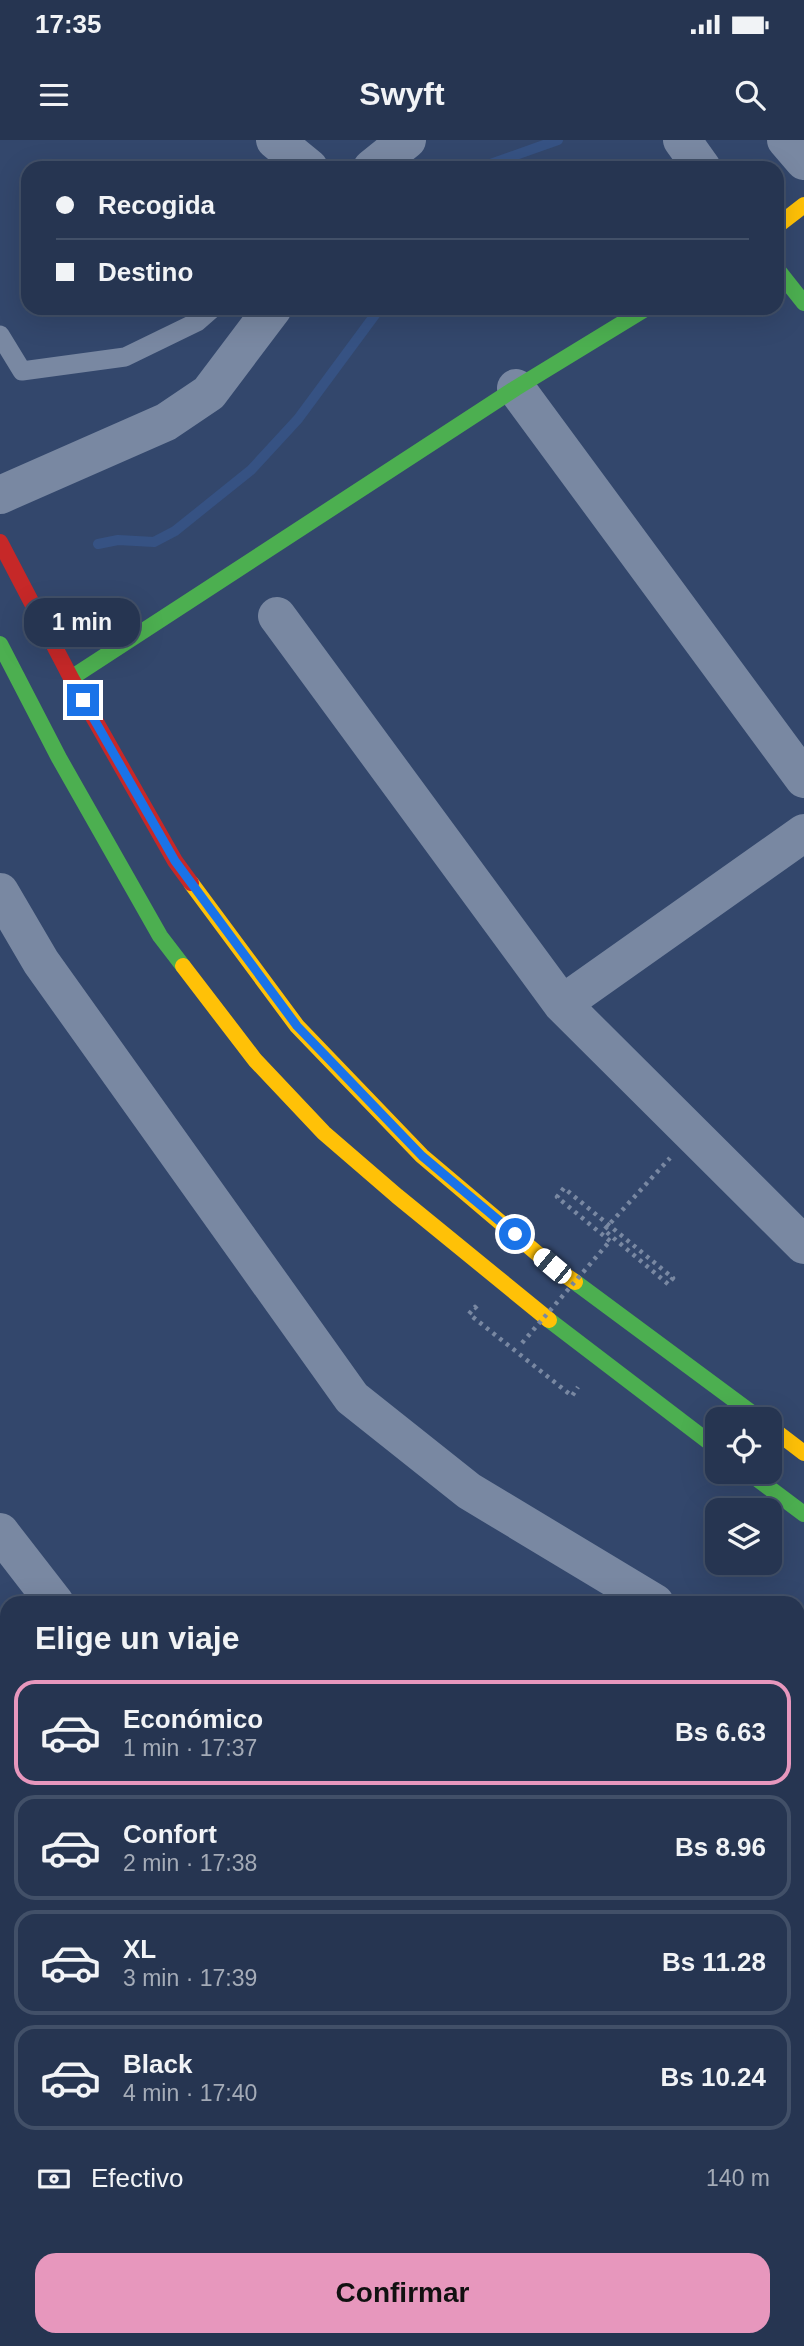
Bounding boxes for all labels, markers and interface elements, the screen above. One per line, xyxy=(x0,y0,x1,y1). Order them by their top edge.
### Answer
text: 17:35 xyxy=(35,9,102,39)
icon: menu xyxy=(35,76,73,114)
text: Swyft xyxy=(359,76,445,112)
icon: search xyxy=(731,76,769,114)
text: Recogida xyxy=(98,190,215,220)
text: Destino xyxy=(98,257,193,287)
callout: 1 min xyxy=(25,598,141,648)
text: 1 min xyxy=(52,609,112,635)
route end xyxy=(67,684,99,716)
route start xyxy=(499,1218,531,1250)
car xyxy=(530,1244,575,1288)
map controls xyxy=(705,1407,782,1575)
button: locate xyxy=(705,1407,782,1484)
button: layers xyxy=(705,1498,782,1575)
text: Elige un viaje xyxy=(35,1620,240,1656)
icon: car xyxy=(39,1701,102,1764)
text: Económico xyxy=(123,1704,263,1734)
text: Bs 6.63 xyxy=(675,1717,766,1747)
text: 1 min · 17:37 xyxy=(123,1735,257,1761)
icon: car xyxy=(39,1816,102,1879)
text: Confort xyxy=(123,1819,217,1849)
text: Bs 8.96 xyxy=(675,1832,766,1862)
text: 2 min · 17:38 xyxy=(123,1850,257,1876)
icon: car xyxy=(39,1931,102,1994)
text: XL xyxy=(123,1934,156,1964)
text: Bs 11.28 xyxy=(662,1947,766,1977)
text: 3 min · 17:39 xyxy=(123,1965,257,1991)
icon: car xyxy=(39,2046,102,2109)
text: Black xyxy=(123,2049,192,2079)
text: Bs 10.24 xyxy=(660,2062,766,2092)
text: 4 min · 17:40 xyxy=(123,2080,257,2106)
icon: cash xyxy=(35,2160,73,2198)
text: Efectivo xyxy=(91,2163,184,2193)
text: 140 m xyxy=(706,2165,770,2191)
button: Confirmar xyxy=(35,2253,770,2333)

